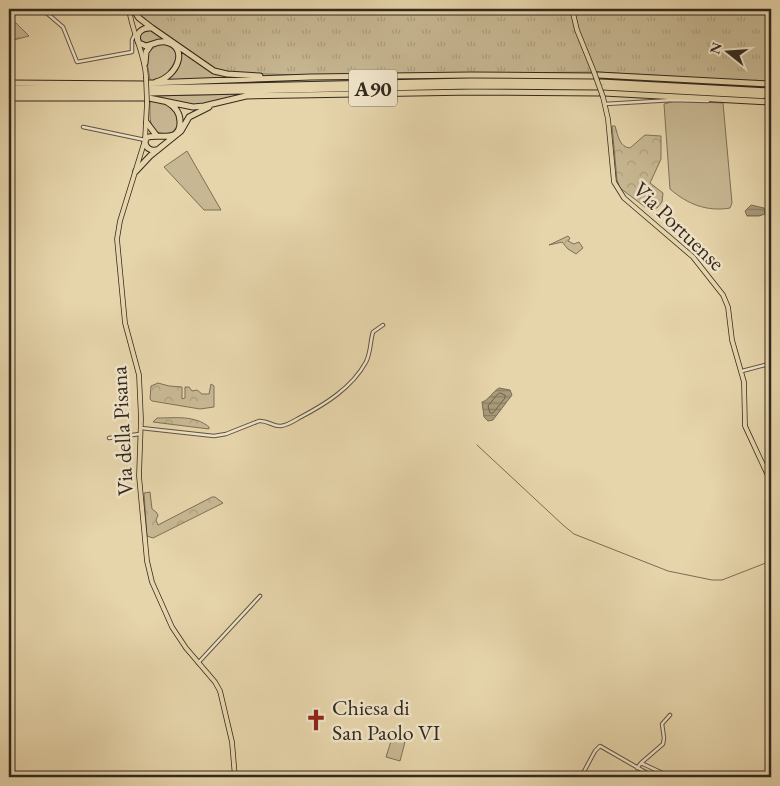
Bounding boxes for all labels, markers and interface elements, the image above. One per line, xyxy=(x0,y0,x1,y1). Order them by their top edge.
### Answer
north arrow xyxy=(702,28,752,78)
text: N xyxy=(705,40,726,56)
road number: A90 xyxy=(349,70,397,106)
street label: Via Portuense xyxy=(627,175,731,277)
street label: Via della Pisana xyxy=(104,365,140,497)
place label: Chiesa di San Paolo VI xyxy=(332,693,441,747)
church icon: Chiesa di San Paolo VI xyxy=(303,707,329,733)

